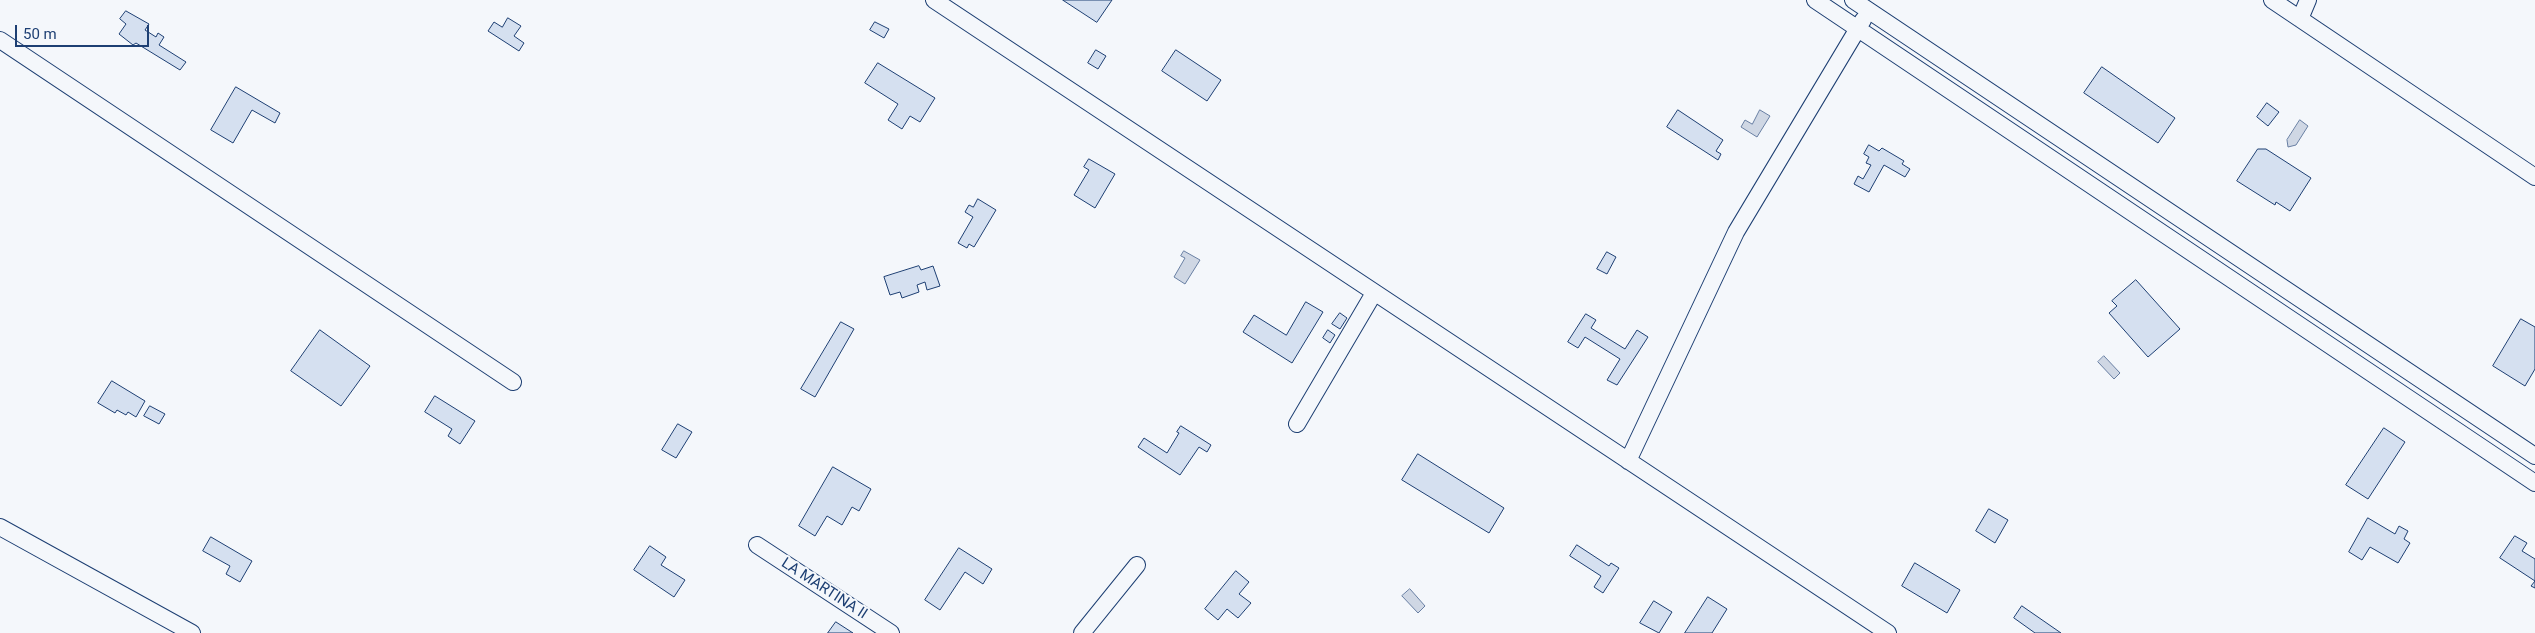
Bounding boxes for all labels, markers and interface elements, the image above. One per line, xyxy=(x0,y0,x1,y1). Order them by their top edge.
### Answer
scale bar xyxy=(18,15,151,47)
text: 50 m xyxy=(23,25,57,43)
street label: LA MARTINA II xyxy=(778,555,870,623)

